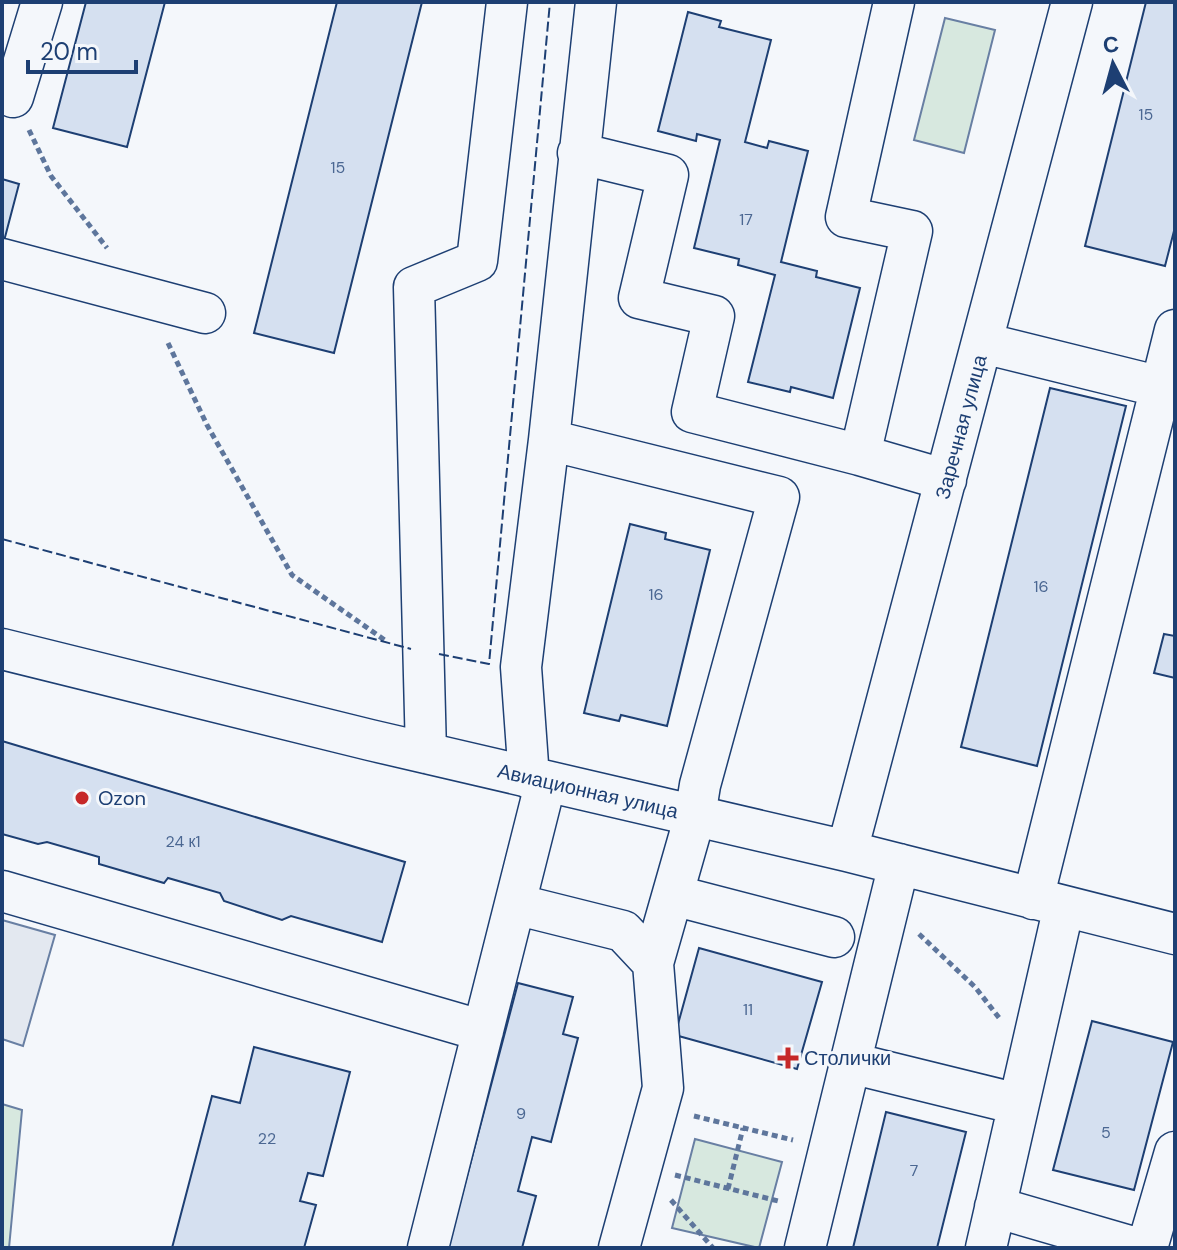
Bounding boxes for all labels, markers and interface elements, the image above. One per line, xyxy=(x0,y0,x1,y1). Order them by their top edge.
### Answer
scale bar xyxy=(28,24,136,74)
north arrow xyxy=(1073,24,1153,104)
text: С xyxy=(1102,29,1120,60)
text: 20 m xyxy=(40,36,98,67)
house number: 15 xyxy=(1139,104,1153,125)
house number: 15 xyxy=(331,157,345,178)
house number: 17 xyxy=(739,209,753,230)
street label: Заречная улица xyxy=(929,351,993,502)
house number: 16 xyxy=(1033,576,1049,597)
house number: 16 xyxy=(648,584,664,605)
street label: Авиационная улица xyxy=(495,758,682,825)
place label: Ozon xyxy=(98,785,146,811)
marker: Ozon xyxy=(73,789,91,807)
house number: 24 к1 xyxy=(166,831,200,852)
house number: 11 xyxy=(743,999,753,1020)
place label: Столички xyxy=(804,1045,891,1071)
marker: Столички xyxy=(779,1049,797,1067)
house number: 9 xyxy=(516,1103,526,1124)
house number: 5 xyxy=(1101,1122,1111,1143)
house number: 22 xyxy=(258,1128,276,1149)
house number: 7 xyxy=(910,1160,918,1181)

